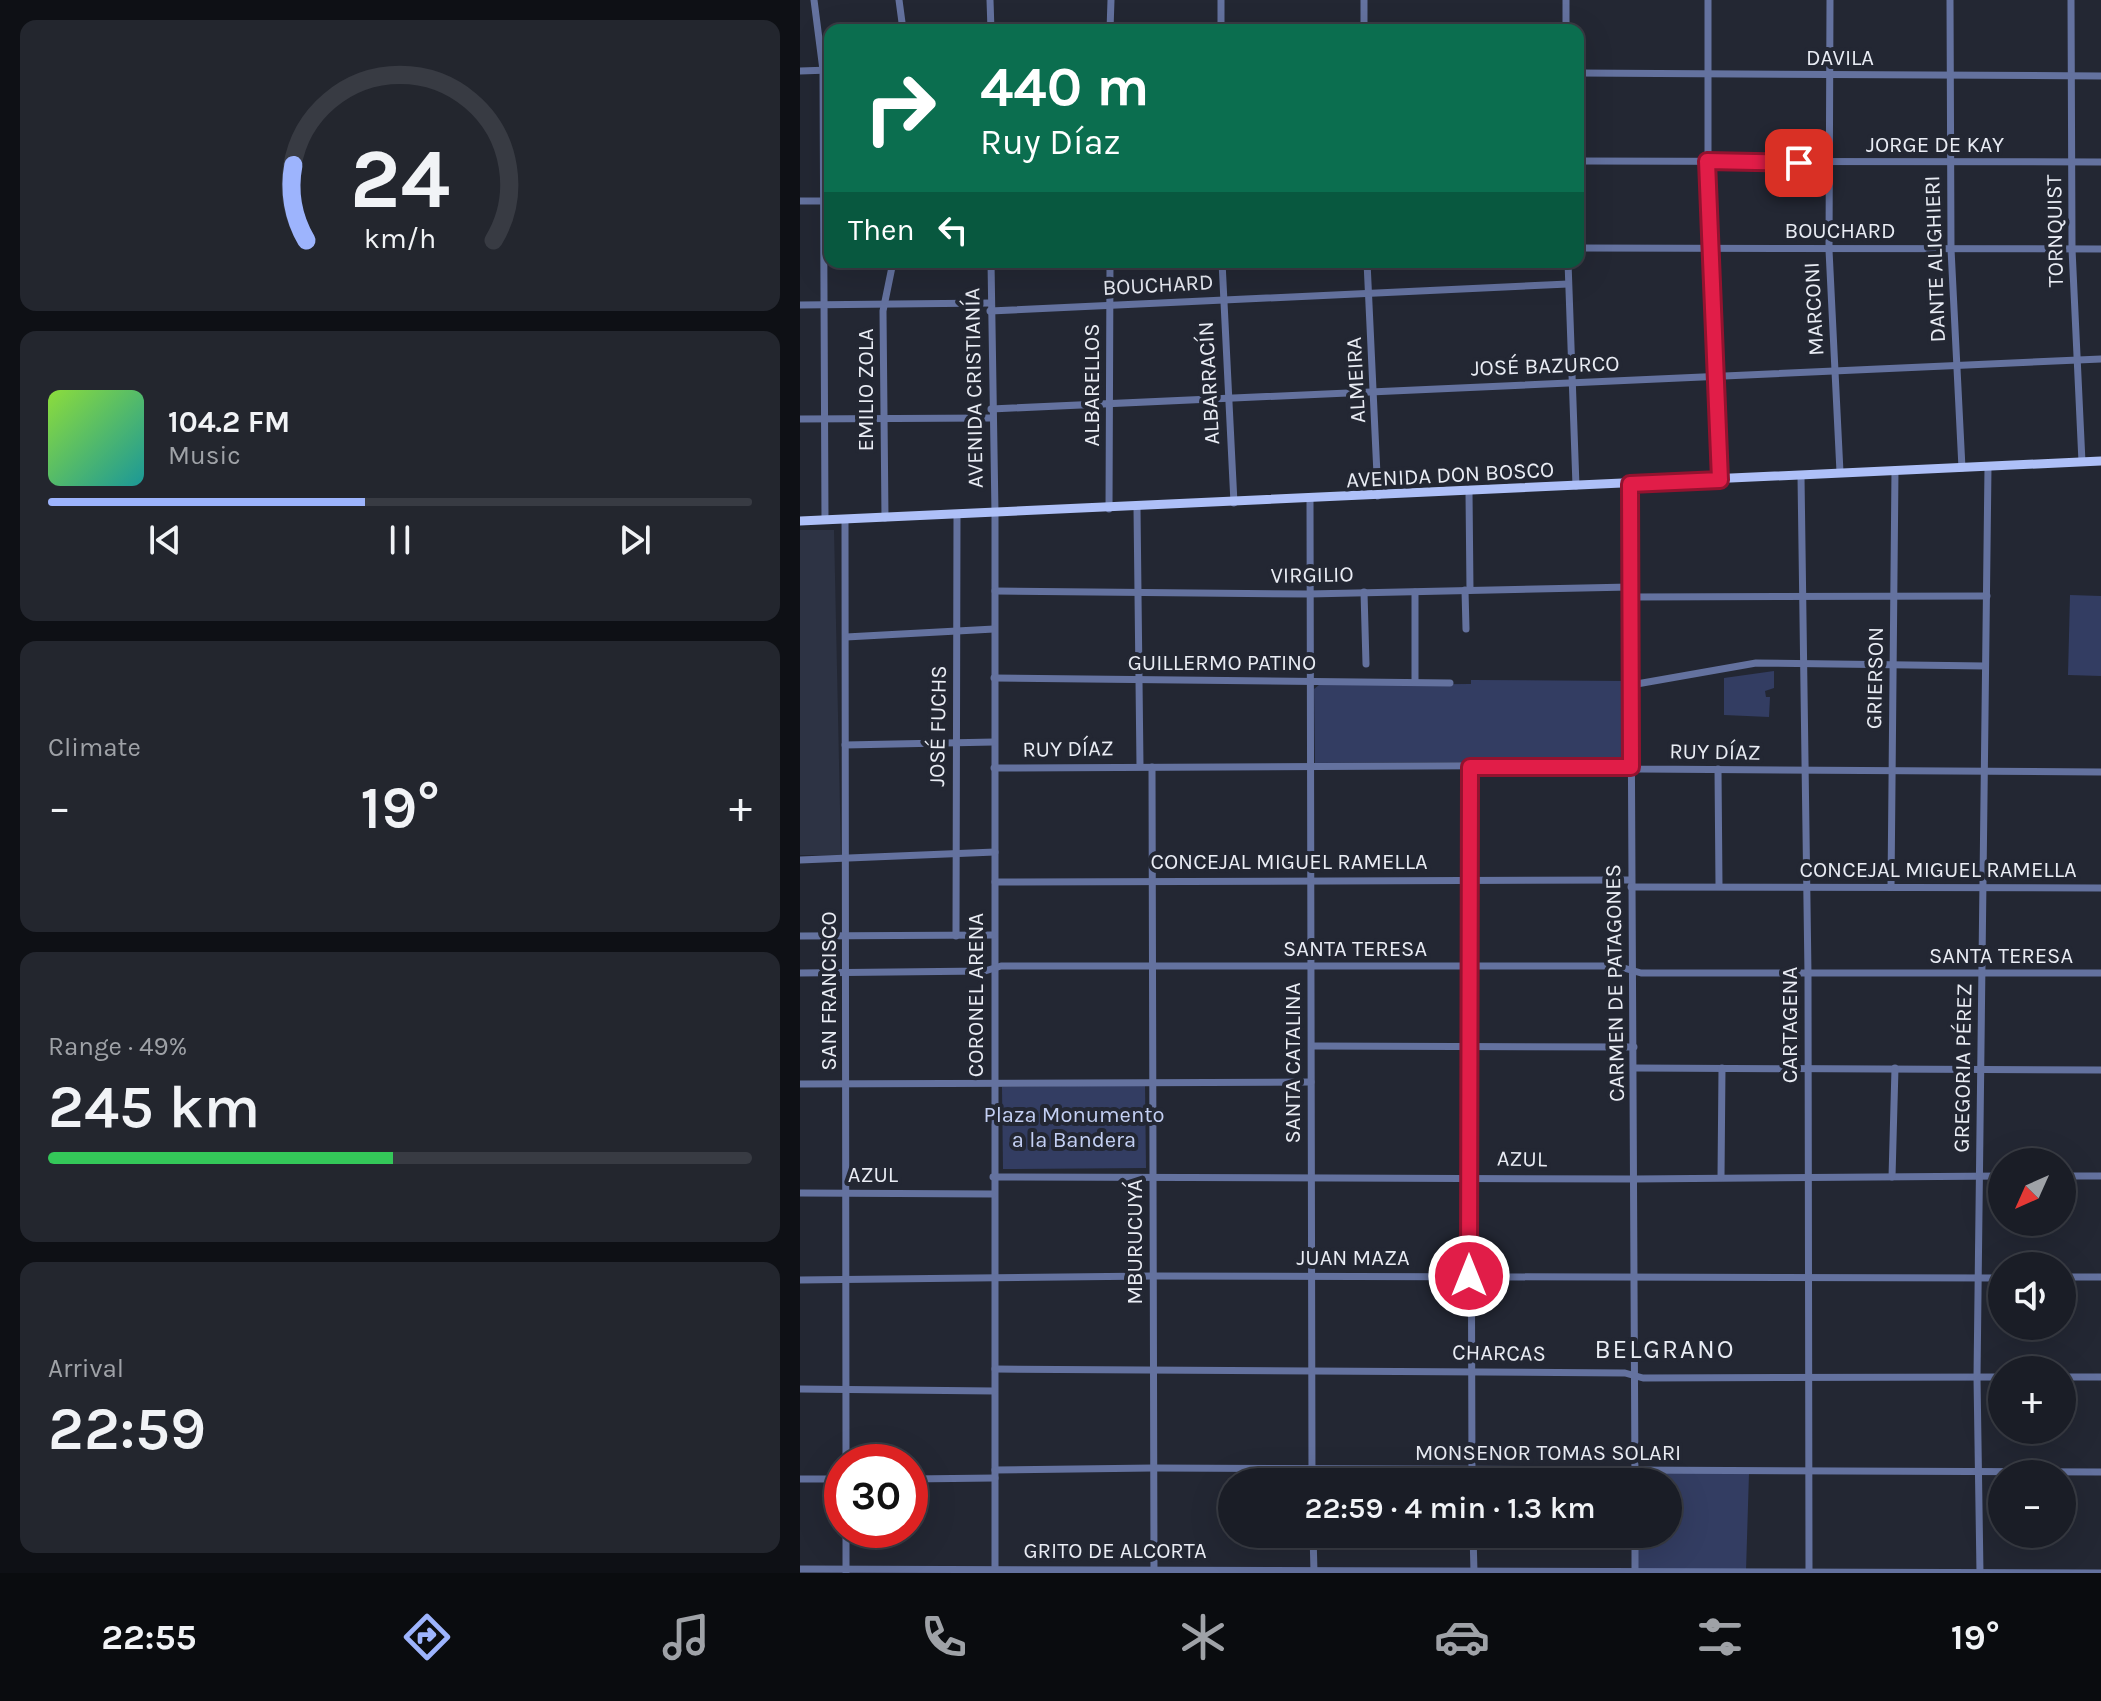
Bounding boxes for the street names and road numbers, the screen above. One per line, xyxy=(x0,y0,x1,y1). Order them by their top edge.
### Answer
street label: DAVILA xyxy=(1806,45,1874,71)
street label: JORGE DE KAY xyxy=(1866,132,2004,158)
street label: TORNQUIST xyxy=(2041,174,2069,288)
street label: DANTE ALIGHIERI xyxy=(1919,175,1951,343)
street label: BOUCHARD xyxy=(1784,218,1896,244)
street label: MARCONI xyxy=(1799,262,1829,356)
street label: BOUCHARD xyxy=(1102,269,1214,301)
street label: AVENIDA CRISTIANÍA xyxy=(958,287,989,488)
street label: ALBARRACÍN xyxy=(1192,321,1225,445)
street label: ALBARELLOS xyxy=(1079,323,1105,447)
street label: EMILIO ZOLA xyxy=(853,328,879,452)
street label: ALMEIRA xyxy=(1341,336,1371,424)
street label: JOSÉ BAZURCO xyxy=(1470,349,1620,382)
street label: AVENIDA DON BOSCO xyxy=(1345,457,1555,493)
street label: VIRGILIO xyxy=(1270,561,1354,589)
street label: GRIERSON xyxy=(1861,627,1889,729)
street label: GUILLERMO PATINO xyxy=(1128,650,1316,676)
street label: JOSÉ FUCHS xyxy=(923,665,952,787)
street label: RUY DÍAZ xyxy=(1022,734,1114,763)
street label: RUY DÍAZ xyxy=(1669,737,1761,766)
street label: CONCEJAL MIGUEL RAMELLA xyxy=(1150,849,1428,875)
street label: CONCEJAL MIGUEL RAMELLA xyxy=(1799,857,2077,883)
street label: CARMEN DE PATAGONES xyxy=(1600,864,1630,1102)
street label: SAN FRANCISCO xyxy=(816,911,842,1071)
street label: CORONEL ARENA xyxy=(963,912,989,1077)
street label: SANTA TERESA xyxy=(1283,936,1427,962)
street label: SANTA TERESA xyxy=(1929,943,2073,969)
street label: CARTAGENA xyxy=(1777,966,1803,1083)
street label: SANTA CATALINA xyxy=(1280,982,1306,1144)
street label: GREGORIA PÉREZ xyxy=(1948,983,1977,1153)
street label: AZUL xyxy=(1497,1146,1548,1172)
street label: AZUL xyxy=(848,1162,899,1188)
street label: MBURUCUYÁ xyxy=(1121,1179,1148,1305)
street label: JUAN MAZA xyxy=(1296,1245,1410,1271)
street label: CHARCAS xyxy=(1452,1339,1546,1367)
street label: MONSENOR TOMAS SOLARI xyxy=(1415,1440,1681,1466)
street label: GRITO DE ALCORTA xyxy=(1023,1538,1207,1564)

